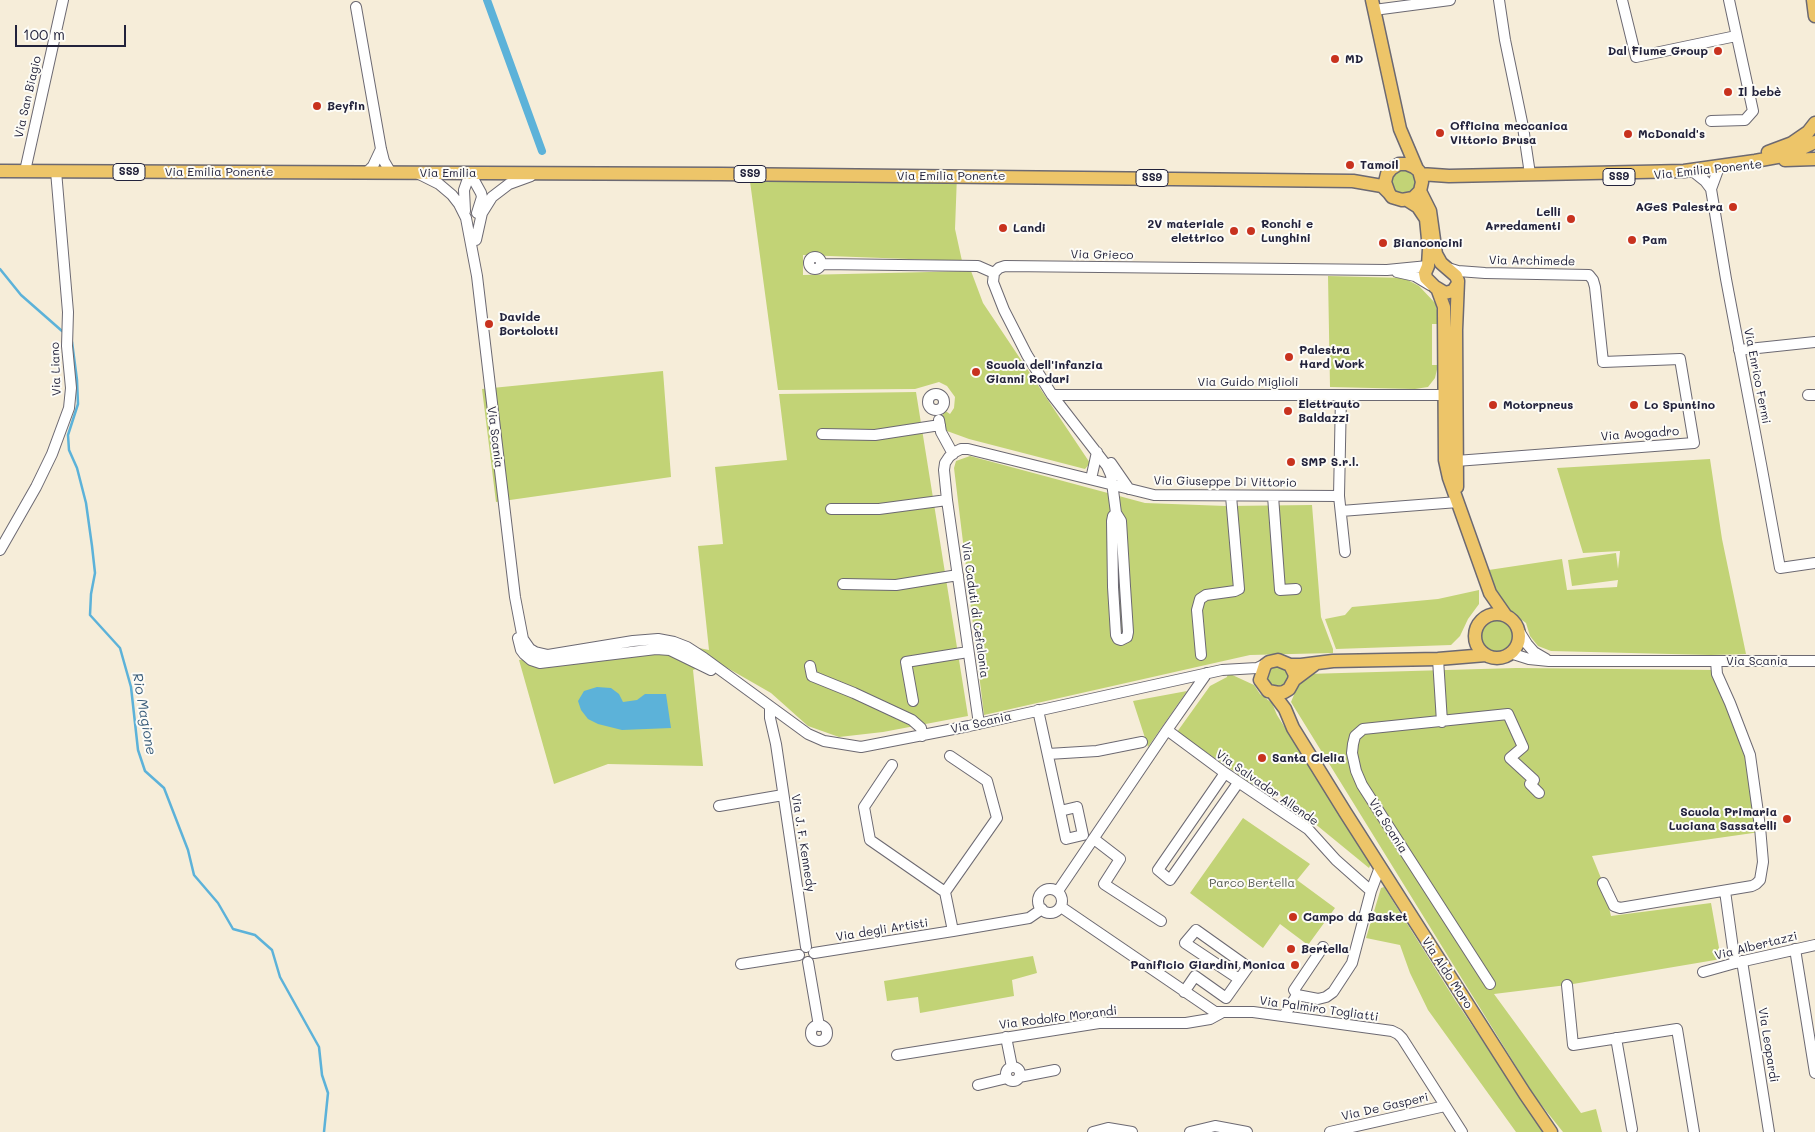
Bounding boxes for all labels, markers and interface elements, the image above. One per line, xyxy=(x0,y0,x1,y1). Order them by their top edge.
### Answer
scale bar xyxy=(18,15,129,47)
text: 100 m xyxy=(23,24,65,44)
place label: Dal Fiume Group xyxy=(1608,44,1708,58)
marker: Dal Fiume Group xyxy=(1712,45,1724,57)
place label: MD xyxy=(1345,52,1363,66)
marker: MD xyxy=(1329,53,1341,65)
street label: Via San Biagio xyxy=(12,55,44,139)
place label: Il bebè xyxy=(1738,85,1781,99)
marker: Il bebè xyxy=(1722,86,1734,98)
place label: Beyfin xyxy=(327,99,365,113)
marker: Beyfin xyxy=(311,100,323,112)
place label: Officina meccanica Vittorio Brusa xyxy=(1450,119,1568,147)
marker: Officina meccanica Vittorio Brusa xyxy=(1434,127,1446,139)
place label: McDonald's xyxy=(1638,127,1705,141)
marker: McDonald's xyxy=(1622,128,1634,140)
street label: Via Emilia Ponente xyxy=(1653,157,1763,183)
place label: Tamoil xyxy=(1360,158,1399,172)
marker: Tamoil xyxy=(1344,159,1356,171)
road number: SS9 xyxy=(113,163,145,180)
street label: Via Emilia Ponente xyxy=(165,165,273,179)
road number: SS9 xyxy=(734,165,766,182)
street label: Via Emilia xyxy=(420,166,476,180)
road number: SS9 xyxy=(1603,168,1635,186)
street label: Via Emilia Ponente xyxy=(897,169,1005,183)
road number: SS9 xyxy=(1136,170,1168,187)
place label: AGeS Palestra xyxy=(1635,200,1723,214)
marker: AGeS Palestra xyxy=(1727,201,1739,213)
place label: Lelli Arredamenti xyxy=(1485,205,1561,233)
marker: Lelli Arredamenti xyxy=(1565,213,1577,225)
place label: 2V materiale elettrico xyxy=(1148,217,1224,245)
place label: Ronchi e Lunghini xyxy=(1261,217,1313,245)
place label: Landi xyxy=(1013,221,1046,235)
marker: Landi xyxy=(997,222,1009,234)
marker: 2V materiale elettrico xyxy=(1228,225,1240,237)
marker: Ronchi e Lunghini xyxy=(1245,225,1257,237)
place label: Pam xyxy=(1642,233,1667,247)
marker: Pam xyxy=(1626,234,1638,246)
place label: Bianconcini xyxy=(1393,236,1463,250)
marker: Bianconcini xyxy=(1377,237,1389,249)
street label: Via Grieco xyxy=(1070,247,1134,263)
street label: Via Archimede xyxy=(1489,253,1575,269)
place label: Davide Bortolotti xyxy=(499,310,558,338)
marker: Davide Bortolotti xyxy=(483,318,495,330)
street label: Via Enrico Fermi xyxy=(1741,327,1773,425)
street label: Via Liano xyxy=(48,342,64,396)
place label: Palestra Hard Work xyxy=(1299,343,1364,371)
marker: Palestra Hard Work xyxy=(1283,351,1295,363)
place label: Scuola dell'infanzia Gianni Rodari xyxy=(986,358,1103,386)
marker: Scuola dell'infanzia Gianni Rodari xyxy=(970,366,982,378)
street label: Via Guido Miglioli xyxy=(1197,375,1299,389)
place label: Elettrauto Baldazzi xyxy=(1298,397,1360,425)
place label: Motorpneus xyxy=(1503,398,1573,412)
place label: Lo Spuntino xyxy=(1644,398,1715,412)
marker: Motorpneus xyxy=(1487,399,1499,411)
marker: Lo Spuntino xyxy=(1628,399,1640,411)
street label: Via Scania xyxy=(484,405,506,469)
marker: Elettrauto Baldazzi xyxy=(1282,405,1294,417)
street label: Via Avogadro xyxy=(1600,424,1680,444)
place label: SMP S.r.l. xyxy=(1301,455,1359,469)
marker: SMP S.r.l. xyxy=(1285,456,1297,468)
street label: Via Giuseppe Di Vittorio xyxy=(1153,474,1297,490)
street label: Via Caduti di Cefalonia xyxy=(958,541,992,679)
street label: Via Scania xyxy=(1726,654,1788,668)
water label: Rio Magione xyxy=(129,672,159,756)
street label: Via Scania xyxy=(949,709,1013,737)
street label: Via Salvador Allende xyxy=(1213,747,1321,829)
place label: Santa Clelia xyxy=(1272,751,1345,765)
marker: Santa Clelia xyxy=(1256,752,1268,764)
street label: Via J. F. Kennedy xyxy=(788,793,818,893)
street label: Via Scania xyxy=(1366,796,1410,856)
place label: Scuola Primaria Luciana Sassatelli xyxy=(1669,805,1777,833)
marker: Scuola Primaria Luciana Sassatelli xyxy=(1781,813,1793,825)
park label: Parco Bertella xyxy=(1209,876,1295,890)
place label: Campo da Basket xyxy=(1303,910,1408,924)
marker: Campo da Basket xyxy=(1287,911,1299,923)
street label: Via degli Artisti xyxy=(835,916,929,944)
street label: Via Albertazzi xyxy=(1713,929,1799,963)
street label: Via Aldo Moro xyxy=(1419,935,1475,1011)
place label: Bertella xyxy=(1301,942,1349,956)
marker: Bertella xyxy=(1285,943,1297,955)
place label: Panificio Giardini Monica xyxy=(1130,958,1285,972)
marker: Panificio Giardini Monica xyxy=(1289,959,1301,971)
street label: Via Palmiro Togliatti xyxy=(1259,994,1379,1024)
street label: Via Rodolfo Morandi xyxy=(998,1004,1118,1032)
street label: Via Leopardi xyxy=(1755,1006,1781,1084)
street label: Via De Gasperi xyxy=(1340,1090,1430,1124)

